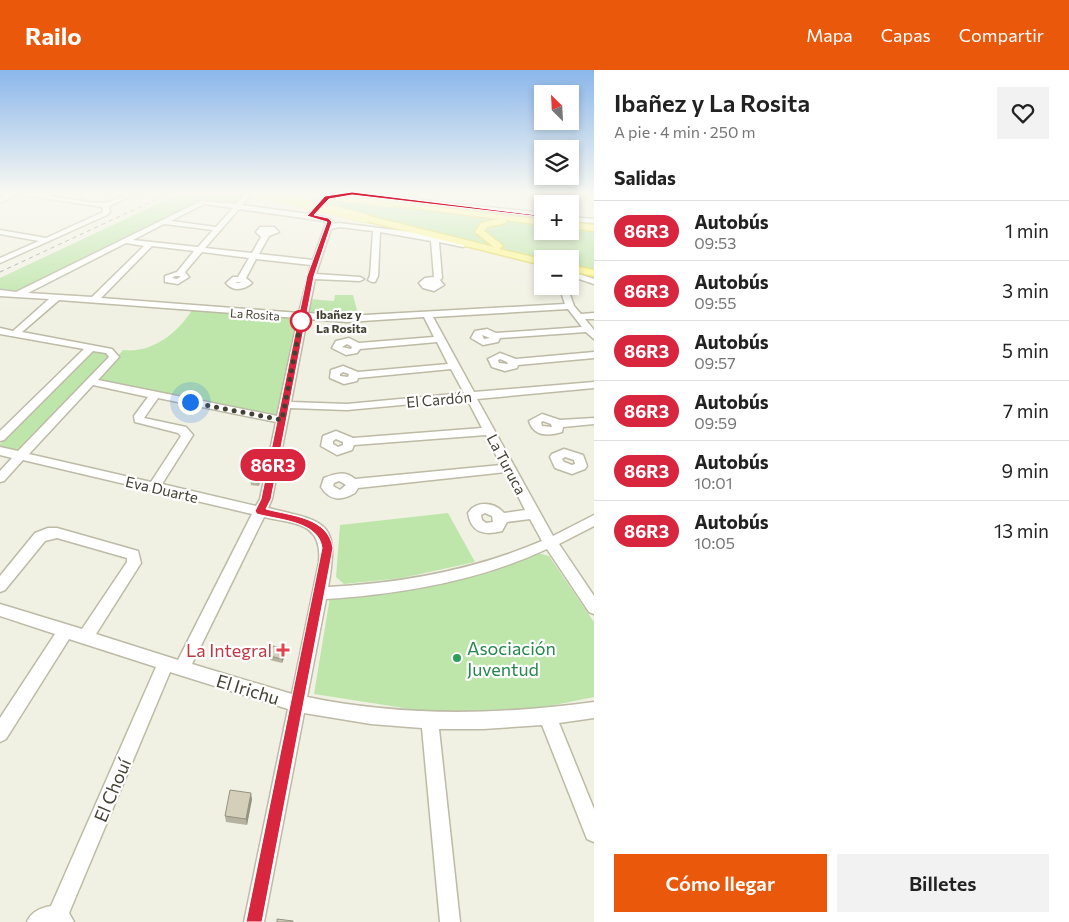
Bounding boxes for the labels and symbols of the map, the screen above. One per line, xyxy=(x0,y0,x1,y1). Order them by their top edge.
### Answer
north arrow xyxy=(534,85,579,130)
street label: La Rosita xyxy=(230,305,280,323)
place label: Ibañez y La Rosita xyxy=(316,307,367,335)
marker: Ibañez y La Rosita xyxy=(290,310,312,332)
street label: El Cardón xyxy=(406,387,472,411)
your location xyxy=(178,390,203,415)
street label: La Turuca xyxy=(484,431,530,497)
line badge: 86R3 xyxy=(238,449,308,481)
street label: Eva Duarte xyxy=(124,472,200,506)
place label: Asociación Juventud xyxy=(467,637,556,680)
place label: La Integral xyxy=(186,639,272,661)
marker: La Integral xyxy=(276,643,290,657)
marker: Asociación Juventud xyxy=(451,652,463,664)
street label: El Irichu xyxy=(214,669,282,709)
street label: El Chouí xyxy=(89,754,136,825)

